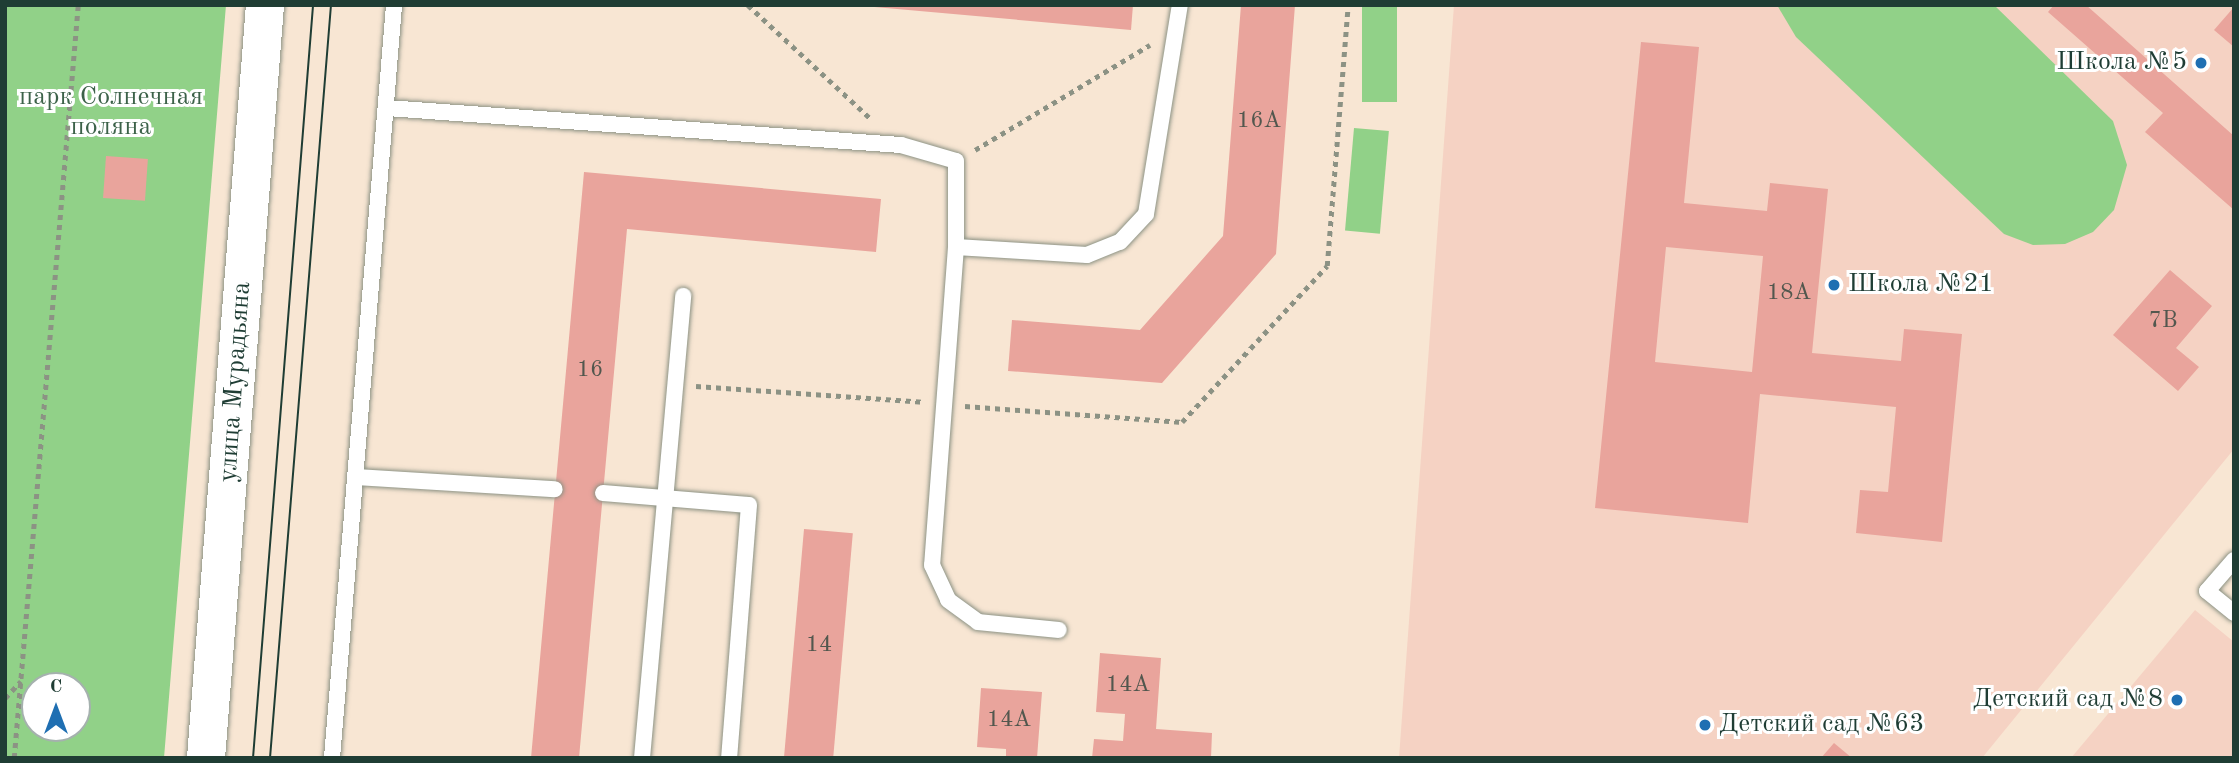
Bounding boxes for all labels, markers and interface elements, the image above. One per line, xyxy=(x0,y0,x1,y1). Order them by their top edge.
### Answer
place label: Школа №5 xyxy=(2056,47,2187,79)
marker: Школа №5 xyxy=(2193,55,2209,71)
park label: парк Солнечная поляна xyxy=(19,82,203,144)
house number: 16А xyxy=(1237,107,1281,135)
place label: Школа №21 xyxy=(1848,269,1994,301)
marker: Школа №21 xyxy=(1826,277,1842,293)
house number: 18А xyxy=(1767,279,1811,307)
street label: улица Мурадьяна xyxy=(213,281,259,483)
house number: 7В xyxy=(2148,307,2178,335)
house number: 16 xyxy=(577,356,603,384)
house number: 14 xyxy=(806,631,832,659)
house number: 14А xyxy=(1106,671,1150,699)
north arrow xyxy=(21,672,91,742)
text: С xyxy=(50,678,62,697)
place label: Детский сад №8 xyxy=(1973,684,2163,716)
marker: Детский сад №8 xyxy=(2169,692,2185,708)
house number: 14А xyxy=(987,706,1031,734)
place label: Детский сад №63 xyxy=(1719,709,1924,741)
marker: Детский сад №63 xyxy=(1697,717,1713,733)

